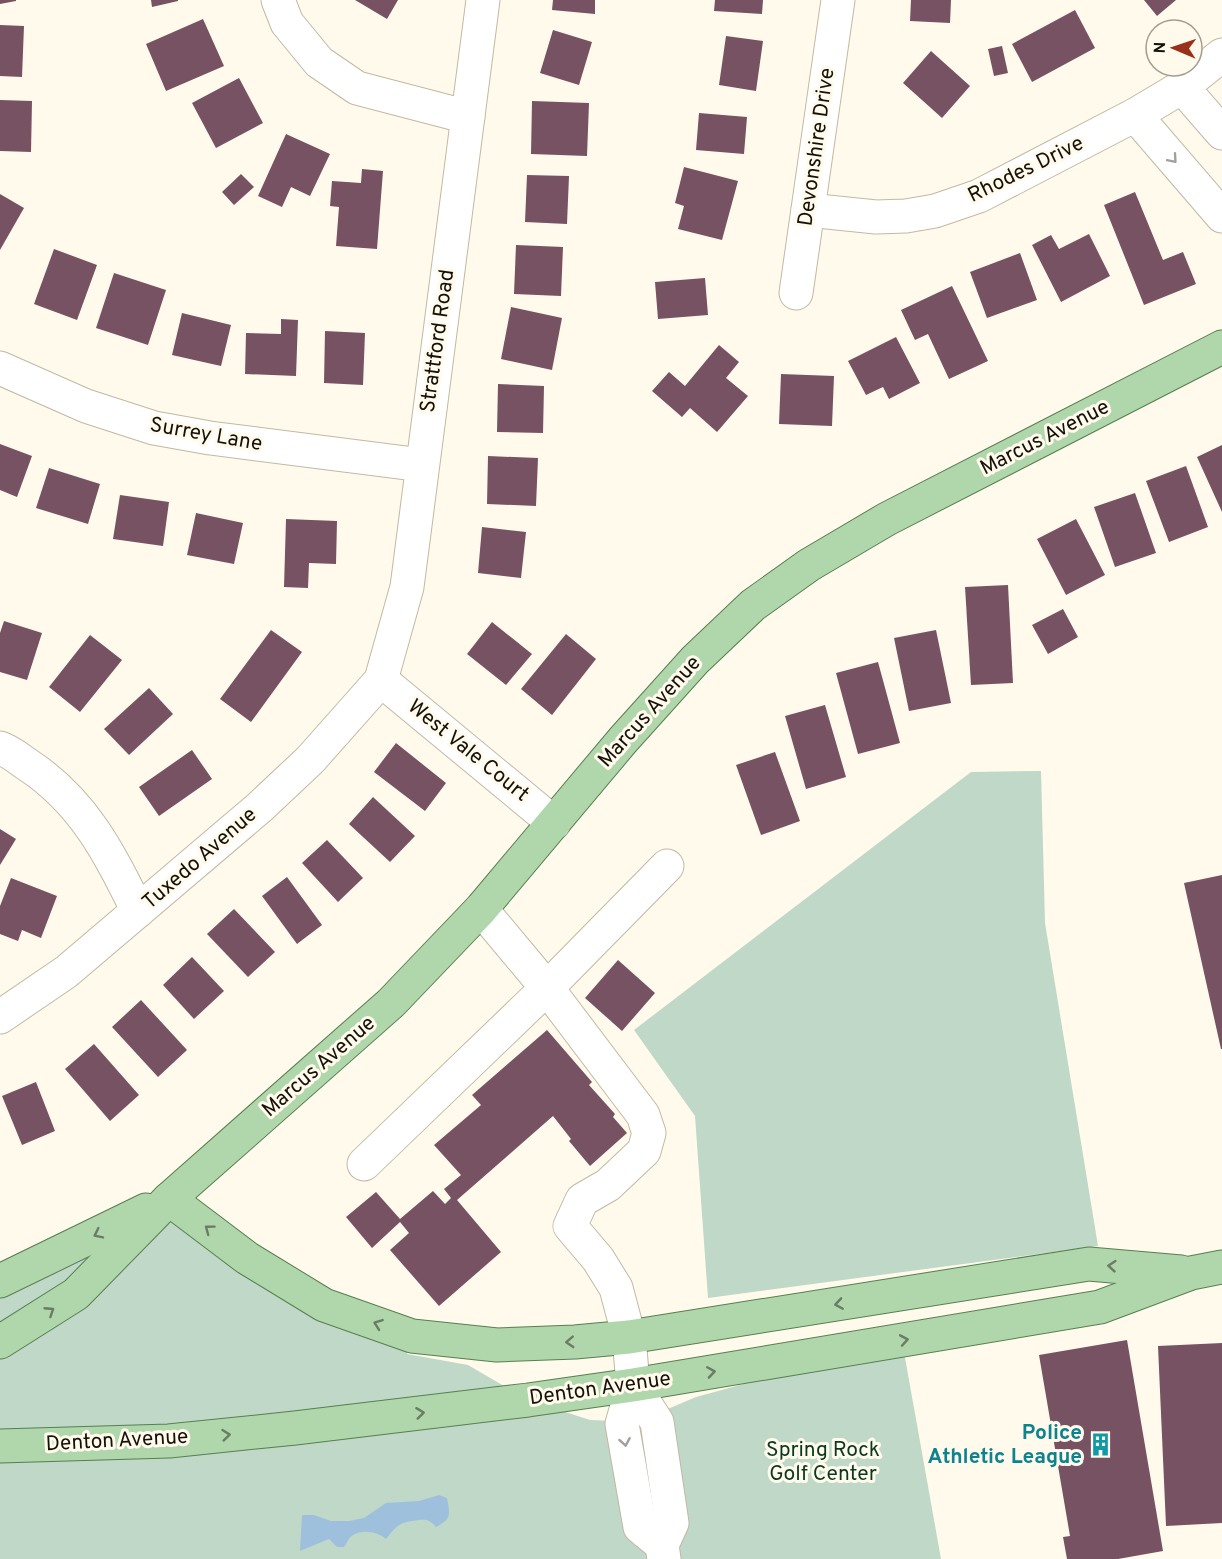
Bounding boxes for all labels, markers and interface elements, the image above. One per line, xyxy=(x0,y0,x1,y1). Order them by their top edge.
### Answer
north arrow xyxy=(1144,18,1204,78)
text: N xyxy=(1151,41,1171,54)
street label: Devonshire Drive xyxy=(793,66,841,228)
street label: Rhodes Drive xyxy=(964,130,1088,210)
one-way arrow xyxy=(1166,153,1177,163)
street label: Strattford Road xyxy=(415,268,461,414)
street label: Marcus Avenue xyxy=(976,394,1114,482)
street label: Surrey Lane xyxy=(148,412,264,458)
street label: Marcus Avenue xyxy=(593,650,707,774)
street label: West Vale Court xyxy=(402,694,534,808)
street label: Tuxedo Avenue xyxy=(137,802,263,916)
street label: Marcus Avenue xyxy=(257,1010,381,1124)
one-way arrow xyxy=(93,1226,104,1238)
one-way arrow xyxy=(205,1226,216,1237)
one-way arrow xyxy=(1107,1260,1116,1273)
one-way arrow xyxy=(834,1297,844,1310)
one-way arrow xyxy=(43,1307,54,1318)
one-way arrow xyxy=(373,1319,384,1332)
one-way arrow xyxy=(898,1334,908,1347)
one-way arrow xyxy=(566,1336,575,1349)
street label: Denton Avenue xyxy=(528,1366,672,1412)
one-way arrow xyxy=(706,1366,716,1379)
one-way arrow xyxy=(415,1407,424,1419)
place label: Police Athletic League xyxy=(928,1420,1082,1471)
street label: Denton Avenue xyxy=(45,1424,189,1458)
one-way arrow xyxy=(222,1429,231,1442)
building icon: Police Athletic League xyxy=(1087,1432,1113,1458)
one-way arrow xyxy=(618,1436,631,1446)
park label: Spring Rock Golf Center xyxy=(766,1437,880,1488)

